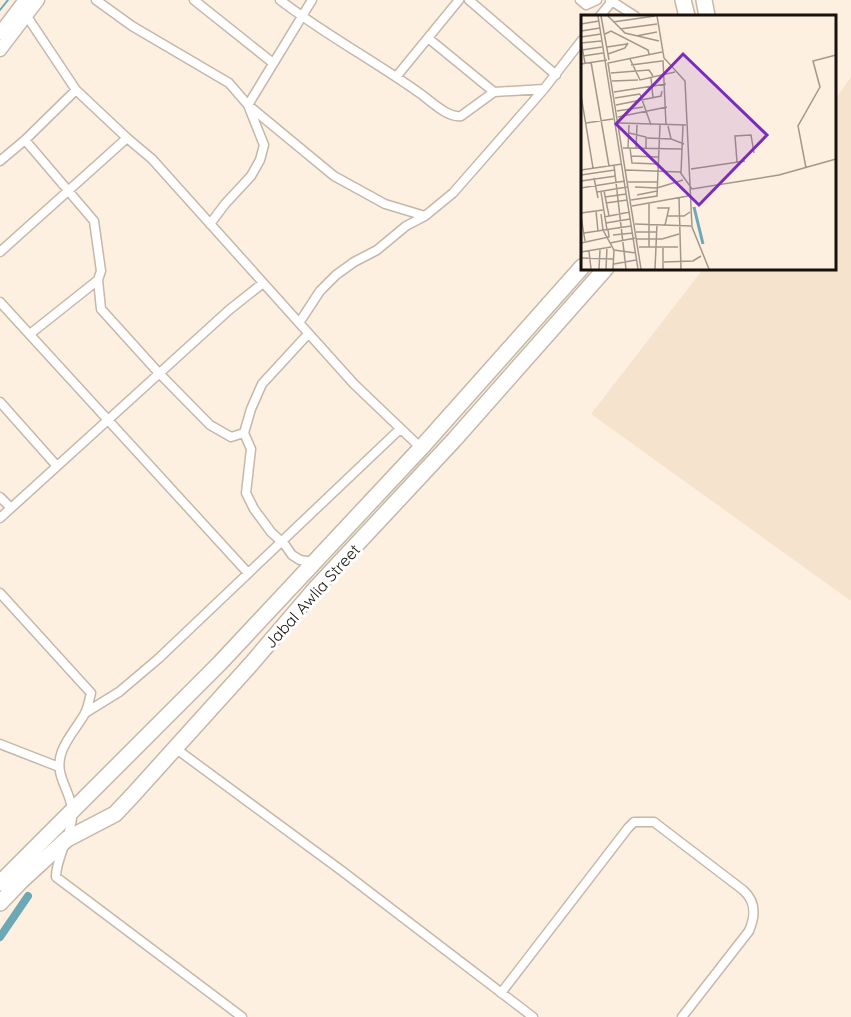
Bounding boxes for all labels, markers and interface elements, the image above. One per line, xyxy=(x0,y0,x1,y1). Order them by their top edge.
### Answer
inset map xyxy=(581,15,836,270)
street label: Jabal Awlia Street xyxy=(260,540,364,652)

